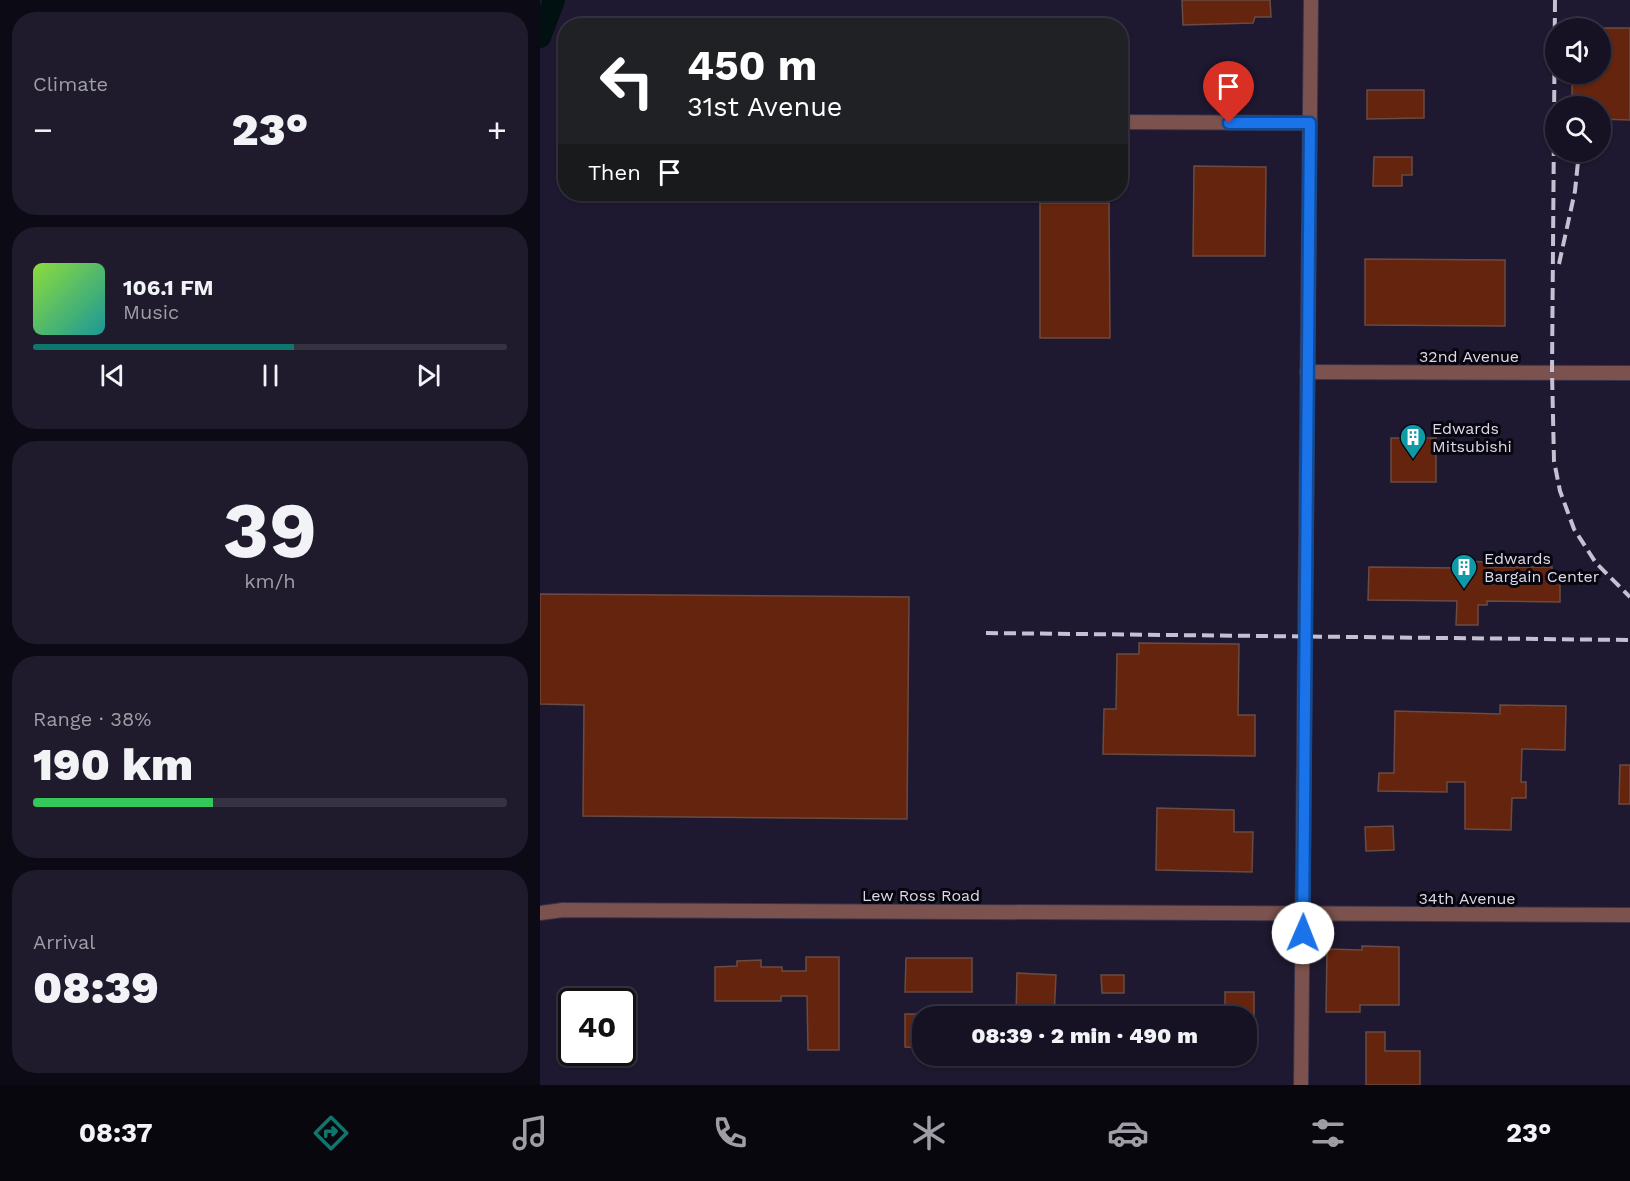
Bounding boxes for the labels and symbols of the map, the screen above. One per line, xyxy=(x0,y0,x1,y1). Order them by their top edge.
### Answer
pin xyxy=(1203,61,1254,123)
street label: 32nd Avenue xyxy=(1419,347,1519,366)
place label: Edwards Mitsubishi xyxy=(1432,419,1512,456)
building icon: Edwards Mitsubishi xyxy=(1398,422,1428,460)
place label: Edwards Bargain Center xyxy=(1484,549,1600,586)
building icon: Edwards Bargain Center xyxy=(1449,552,1479,590)
street label: Lew Ross Road xyxy=(862,886,980,905)
street label: 34th Avenue xyxy=(1418,889,1516,908)
position arrow xyxy=(1271,901,1335,965)
speed limit sign: 40 xyxy=(558,988,636,1066)

